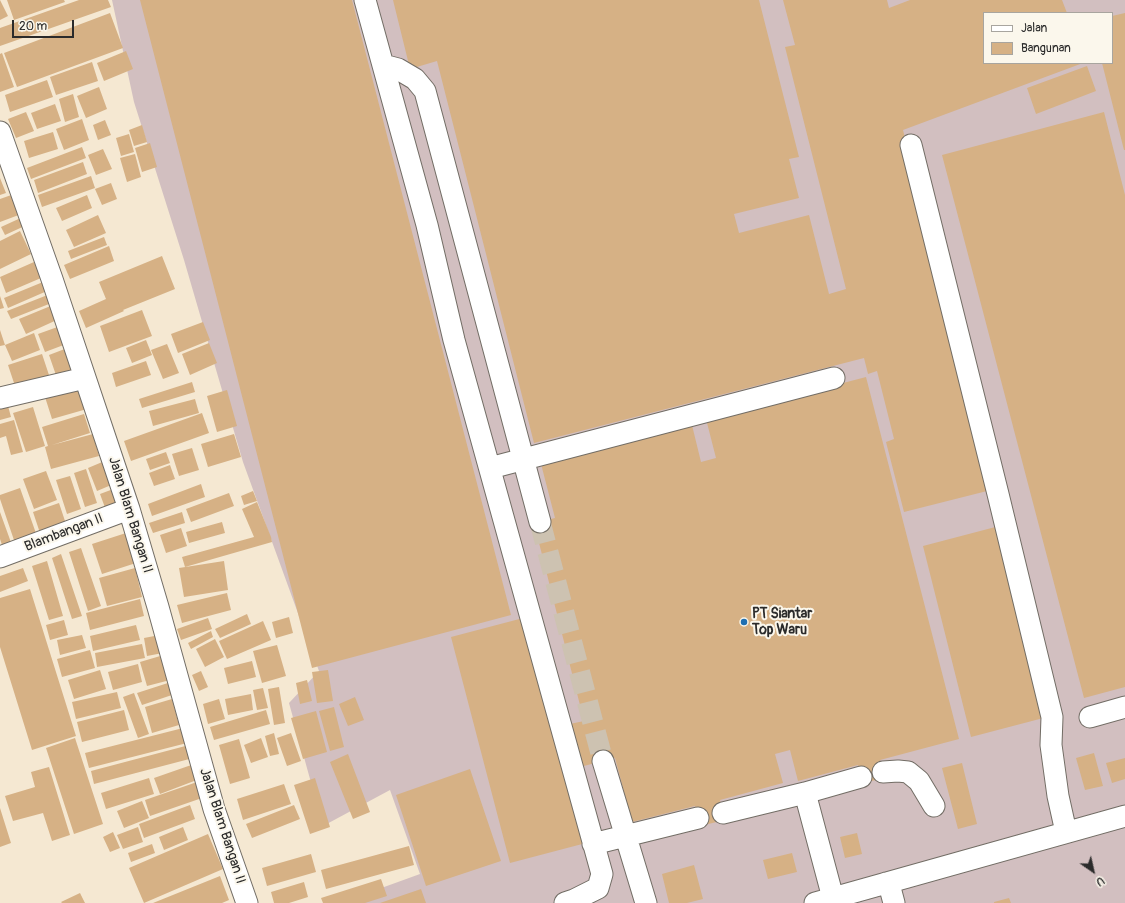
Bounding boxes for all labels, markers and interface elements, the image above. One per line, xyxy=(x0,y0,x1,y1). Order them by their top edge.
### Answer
scale bar xyxy=(14,12,76,38)
legend xyxy=(983,12,1113,64)
text: 20 m xyxy=(19,19,47,34)
text: Jalan xyxy=(1021,21,1047,36)
text: Bangunan xyxy=(1021,41,1071,56)
street label: Jalan Blam Bangan II xyxy=(104,455,156,575)
street label: Blambangan II xyxy=(22,510,106,556)
place label: PT Siantar Top Waru xyxy=(752,606,812,638)
marker: PT Siantar Top Waru xyxy=(739,617,749,627)
street label: Jalan Blam Bangan II xyxy=(195,766,249,886)
north arrow xyxy=(1073,851,1113,891)
text: U xyxy=(1093,874,1107,889)

